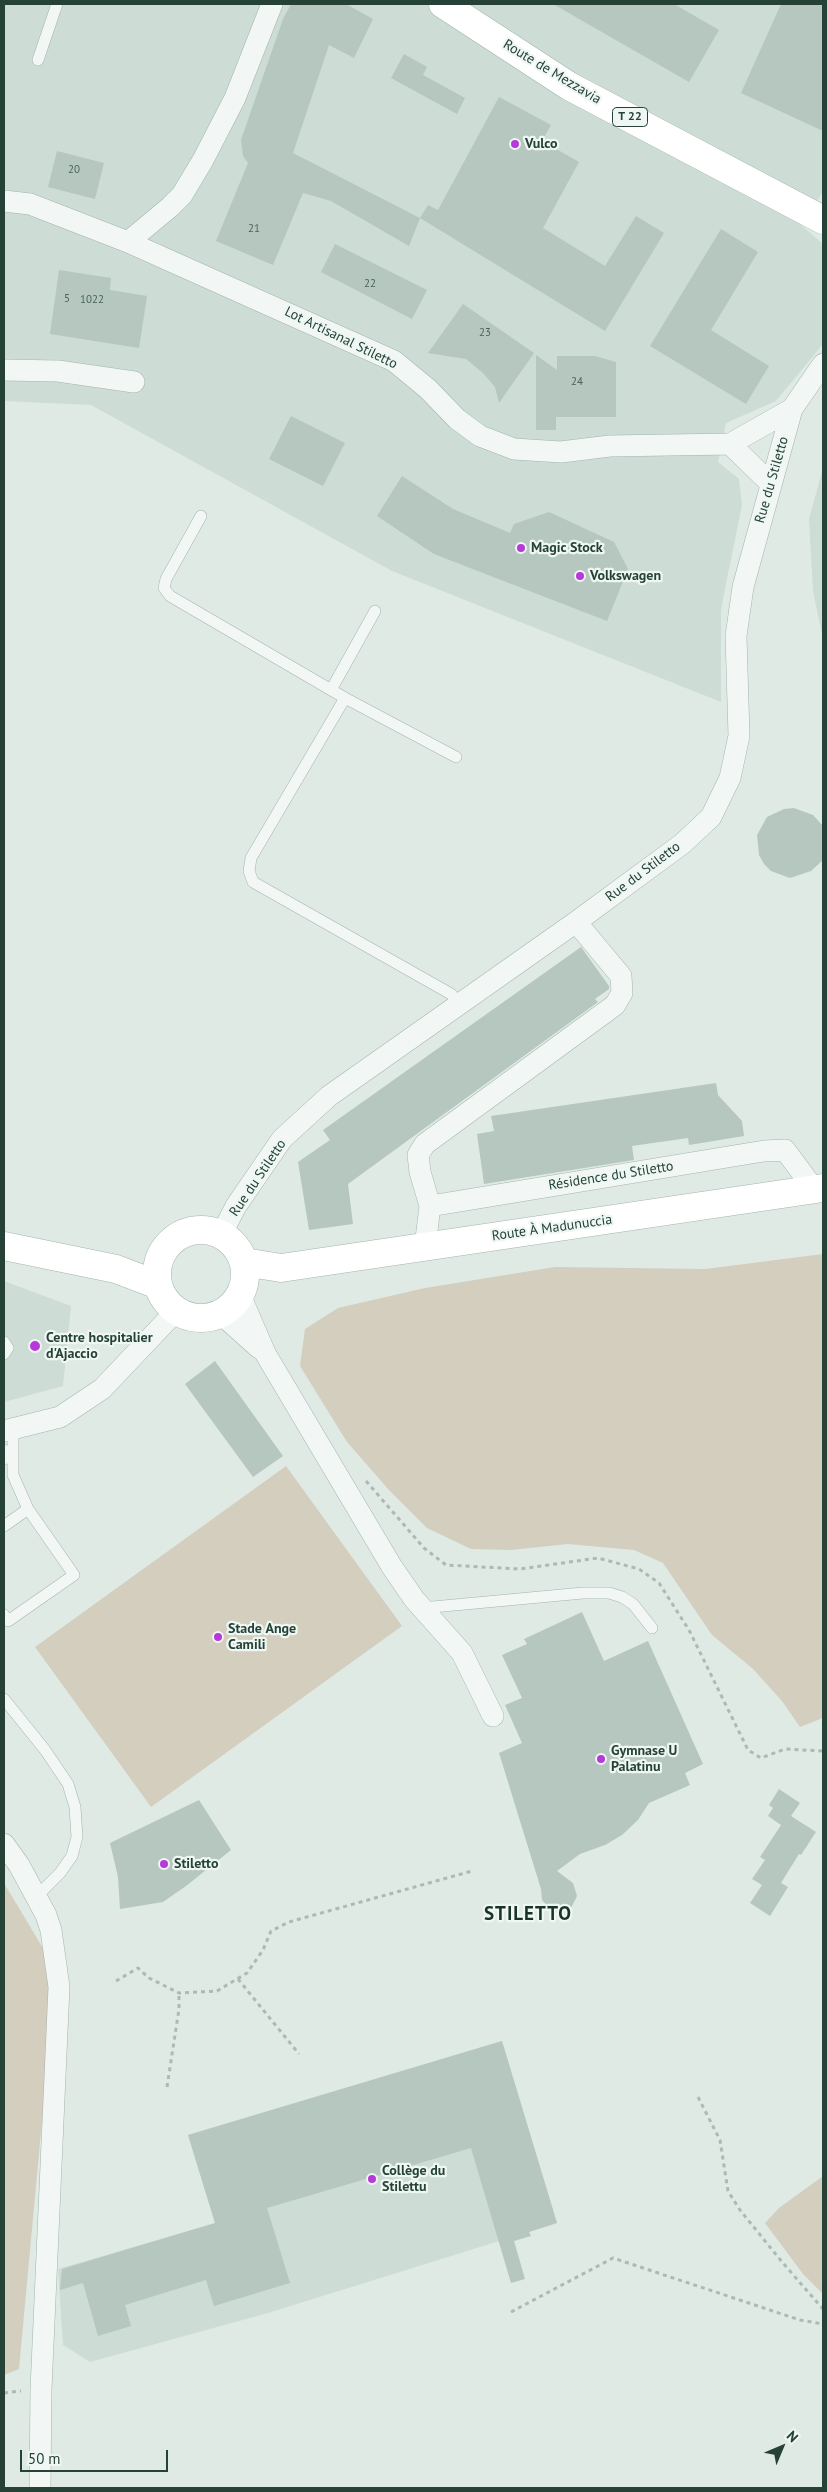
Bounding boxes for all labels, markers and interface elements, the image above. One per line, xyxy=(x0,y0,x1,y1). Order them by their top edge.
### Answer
street label: Route de Mezzavia xyxy=(500,36,604,108)
road number: T 22 xyxy=(612,108,648,126)
place label: Vulco xyxy=(525,136,558,152)
marker: Vulco xyxy=(509,138,521,150)
house number: 20 xyxy=(68,163,80,177)
house number: 21 xyxy=(248,222,260,236)
house number: 22 xyxy=(364,277,376,291)
house number: 5 xyxy=(64,292,70,306)
house number: 1022 xyxy=(80,293,104,307)
street label: Lot Artisanal Stiletto xyxy=(282,303,400,373)
house number: 23 xyxy=(479,326,491,340)
house number: 24 xyxy=(571,375,583,389)
street label: Rue du Stiletto xyxy=(752,435,792,525)
place label: Magic Stock xyxy=(531,540,603,556)
marker: Magic Stock xyxy=(515,542,527,554)
place label: Volkswagen xyxy=(590,568,661,584)
marker: Volkswagen xyxy=(574,570,586,582)
street label: Rue du Stiletto xyxy=(602,838,684,906)
street label: Rue du Stiletto xyxy=(226,1136,290,1220)
street label: Résidence du Stiletto xyxy=(547,1158,675,1194)
street label: Route À Madunuccia xyxy=(491,1211,613,1245)
place label: Centre hospitalier d'Ajaccio xyxy=(46,1330,153,1362)
marker: Centre hospitalier d'Ajaccio xyxy=(28,1339,42,1353)
place label: Stade Ange Camili xyxy=(228,1621,296,1654)
marker: Stade Ange Camili xyxy=(212,1631,224,1643)
place label: Gymnase U Palatinu xyxy=(611,1743,677,1775)
marker: Gymnase U Palatinu xyxy=(595,1753,607,1765)
place label: Stiletto xyxy=(174,1856,218,1872)
marker: Stiletto xyxy=(158,1858,170,1870)
district label: STILETTO xyxy=(483,1904,573,1926)
place label: Collège du Stilettu xyxy=(382,2163,445,2196)
marker: Collège du Stilettu xyxy=(366,2173,378,2185)
north arrow xyxy=(757,2422,807,2472)
text: N xyxy=(783,2427,802,2446)
scale bar xyxy=(22,2440,170,2472)
text: 50 m xyxy=(28,2449,61,2468)

